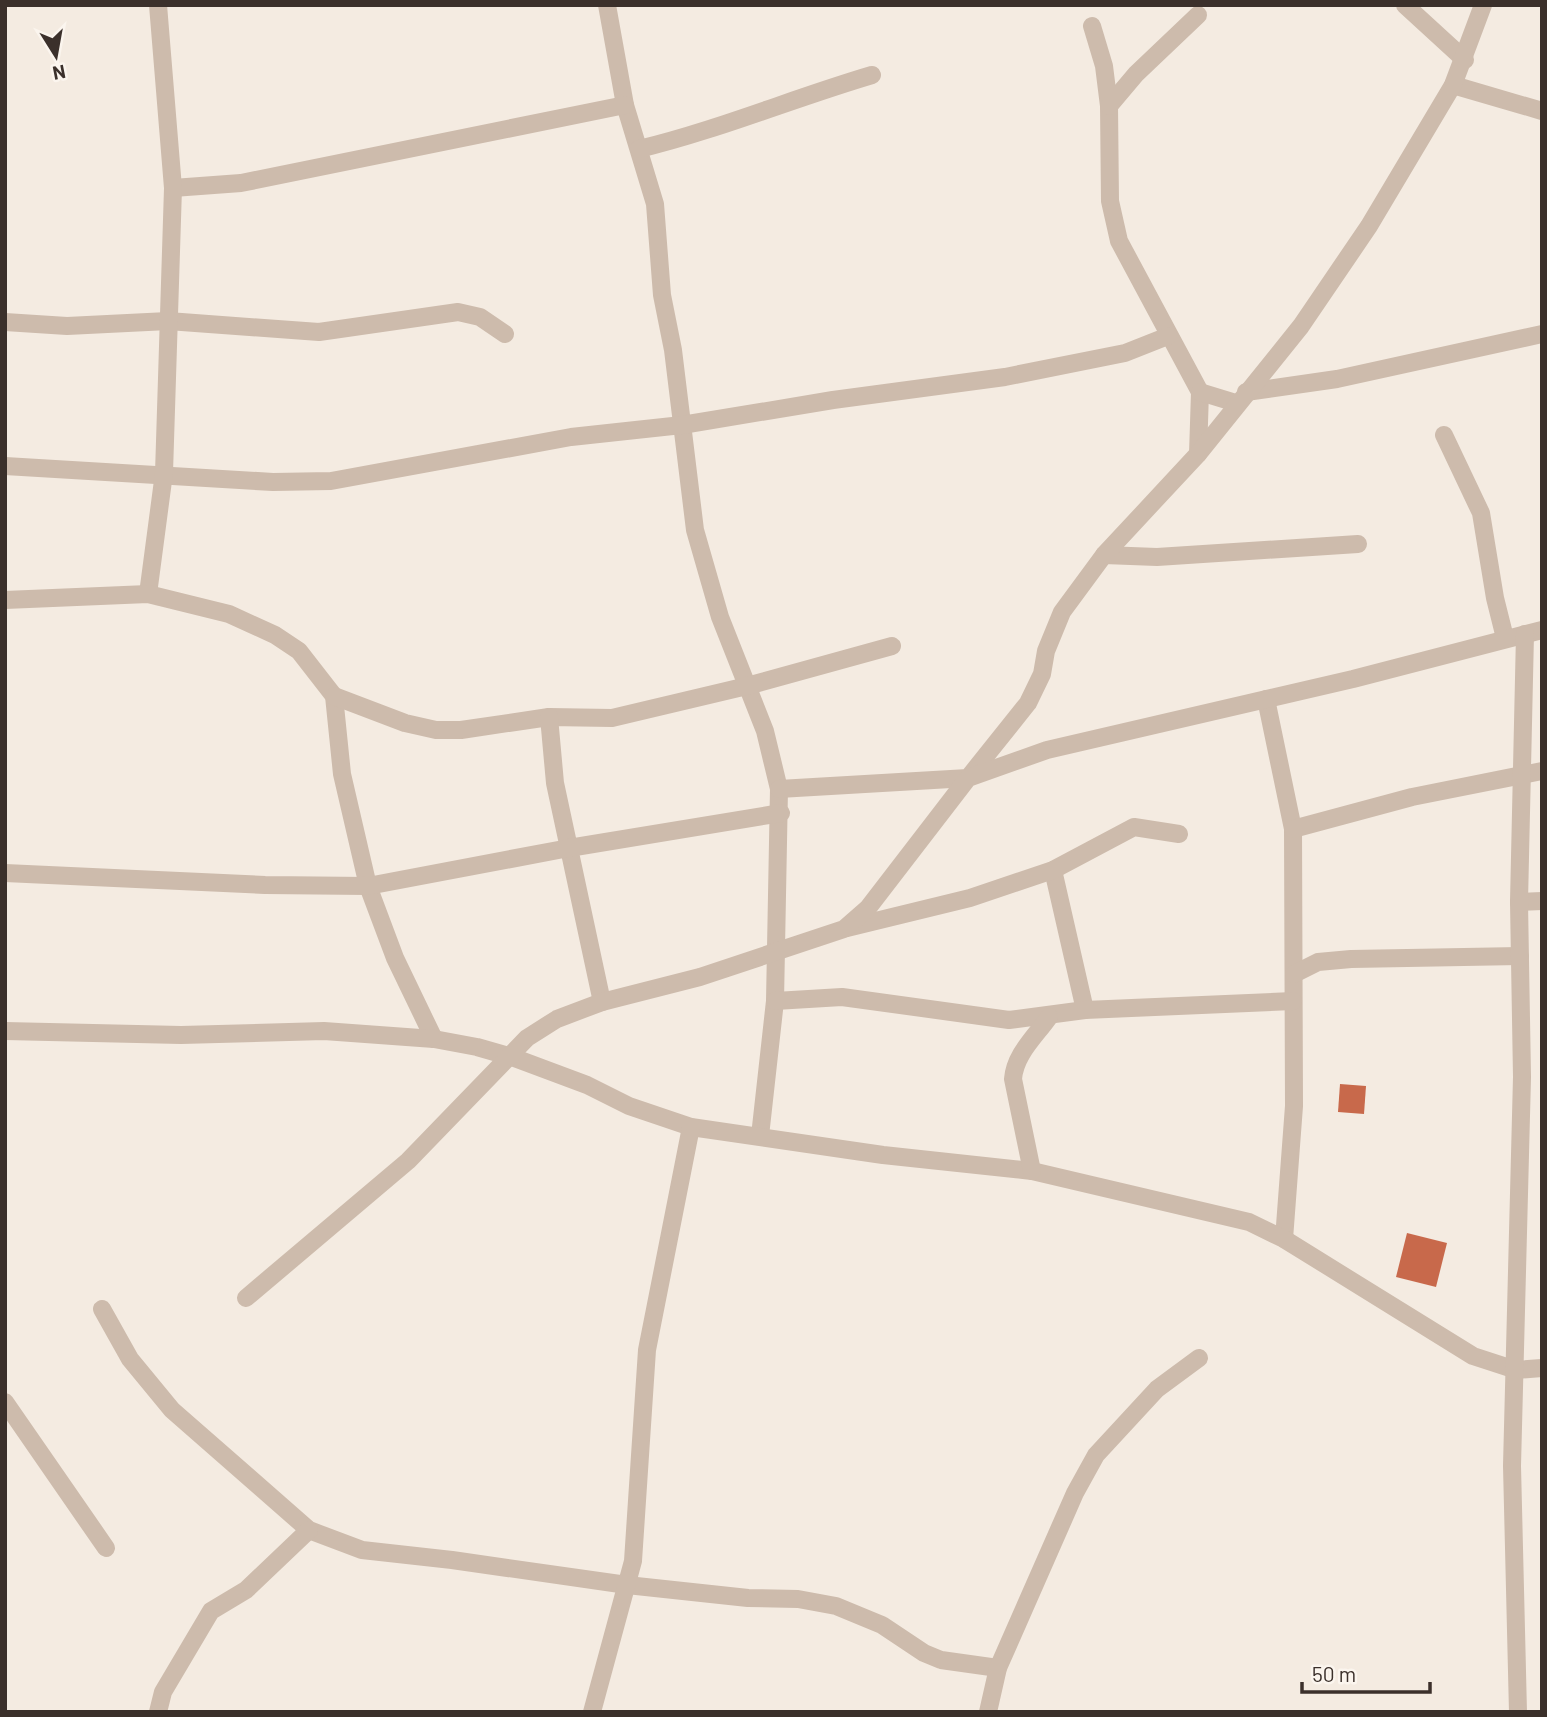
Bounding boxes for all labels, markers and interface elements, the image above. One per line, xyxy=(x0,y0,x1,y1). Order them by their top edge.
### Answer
north arrow xyxy=(21,21,91,91)
text: N xyxy=(51,61,68,86)
scale bar xyxy=(1302,1650,1430,1694)
text: 50 m xyxy=(1312,1661,1356,1686)

